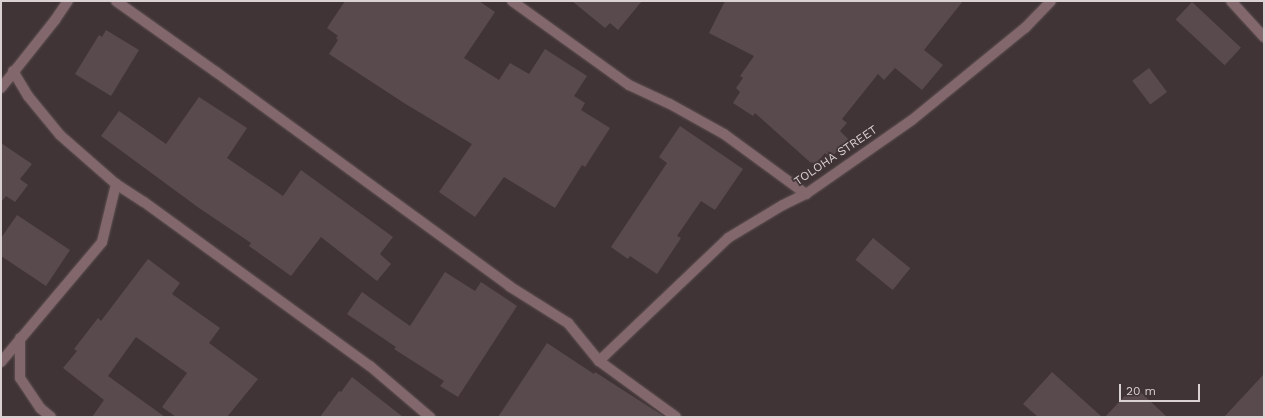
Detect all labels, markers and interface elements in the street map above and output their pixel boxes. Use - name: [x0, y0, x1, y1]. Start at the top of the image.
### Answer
- street label: TOLOHA STREET: [791, 123, 881, 189]
- scale bar: [1121, 376, 1202, 402]
- text: 20 m: [1126, 384, 1156, 398]

